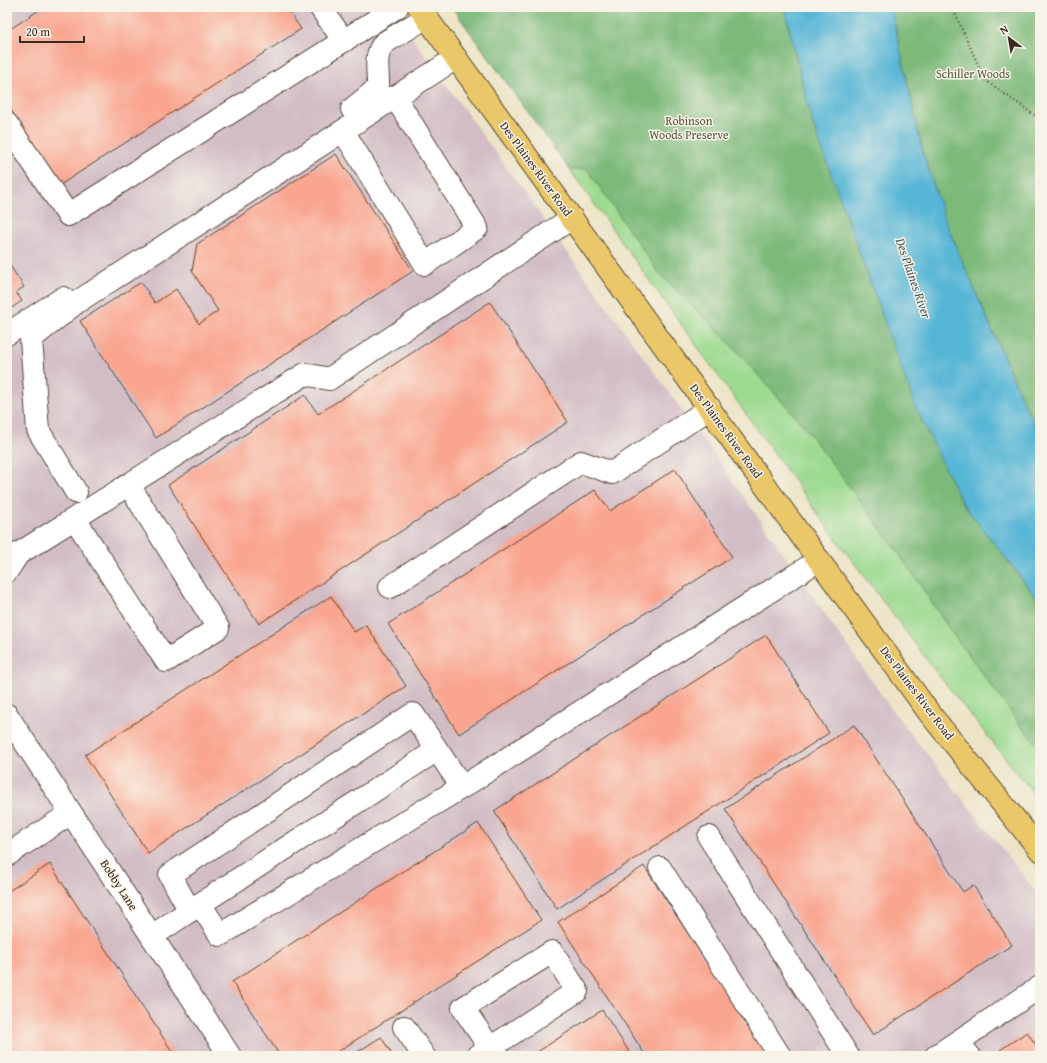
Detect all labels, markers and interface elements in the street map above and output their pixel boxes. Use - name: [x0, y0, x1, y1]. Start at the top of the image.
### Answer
- scale bar: [20, 18, 84, 44]
- north arrow: [989, 18, 1029, 58]
- text: N: [997, 20, 1012, 38]
- text: 20 m: [26, 23, 50, 40]
- park label: Schiller Woods: [936, 65, 1010, 82]
- park label: Robinson Woods Preserve: [649, 112, 729, 143]
- street label: Des Plaines River Road: [496, 118, 577, 220]
- water label: Des Plaines River: [891, 234, 937, 322]
- street label: Des Plaines River Road: [686, 380, 767, 482]
- street label: Des Plaines River Road: [877, 642, 959, 744]
- street label: Bobby Lane: [97, 856, 143, 914]

